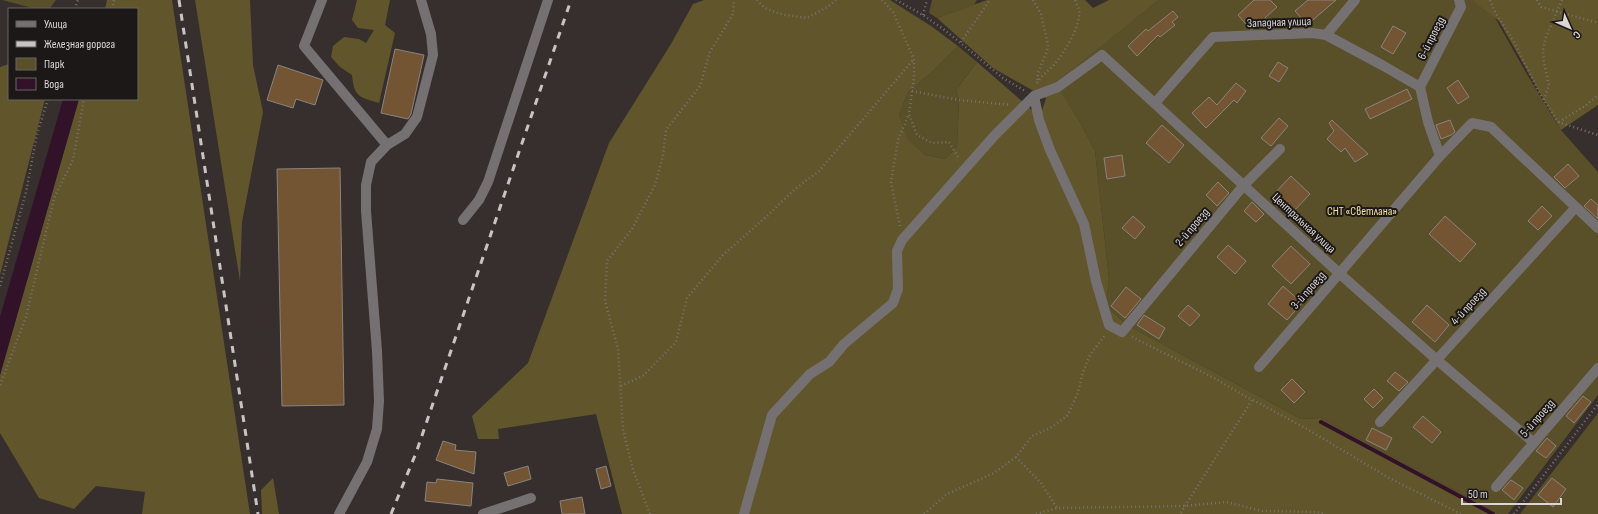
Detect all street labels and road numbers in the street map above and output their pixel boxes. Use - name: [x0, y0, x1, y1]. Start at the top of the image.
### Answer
- street label: Западная улица: [1247, 14, 1312, 31]
- street label: 6-й проезд: [1414, 14, 1449, 62]
- street label: Центральная улица: [1269, 190, 1339, 257]
- street label: 2-й проезд: [1172, 205, 1213, 250]
- street label: 3-й проезд: [1288, 268, 1329, 312]
- street label: 4-й проезд: [1448, 284, 1489, 328]
- street label: 5-й проезд: [1517, 396, 1558, 440]

